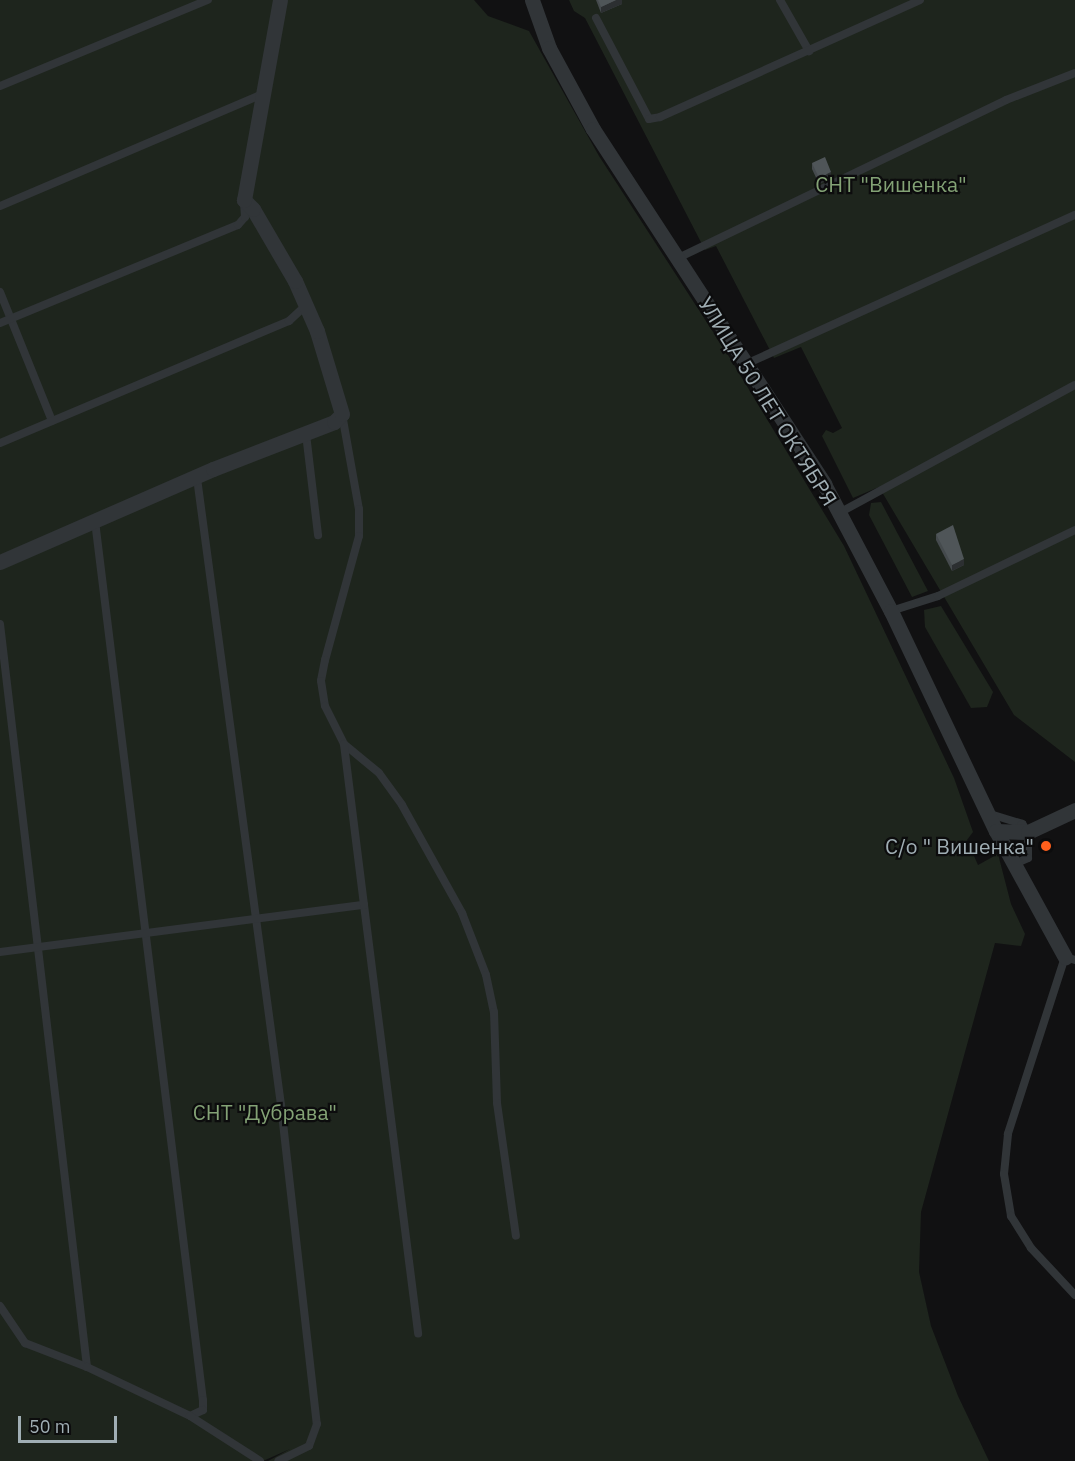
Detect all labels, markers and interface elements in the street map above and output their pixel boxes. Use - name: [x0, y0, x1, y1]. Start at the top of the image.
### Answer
- park label: СНТ "Вишенка": [815, 171, 967, 197]
- street label: УЛИЦА 50 ЛЕТ ОКТЯБРЯ: [693, 292, 843, 510]
- place label: С/о " Вишенка": [885, 833, 1034, 859]
- marker: С/о " Вишенка": [1039, 839, 1053, 853]
- park label: СНТ "Дубрава": [193, 1099, 337, 1125]
- scale bar: [21, 1404, 120, 1442]
- text: 50 m: [29, 1415, 71, 1438]

